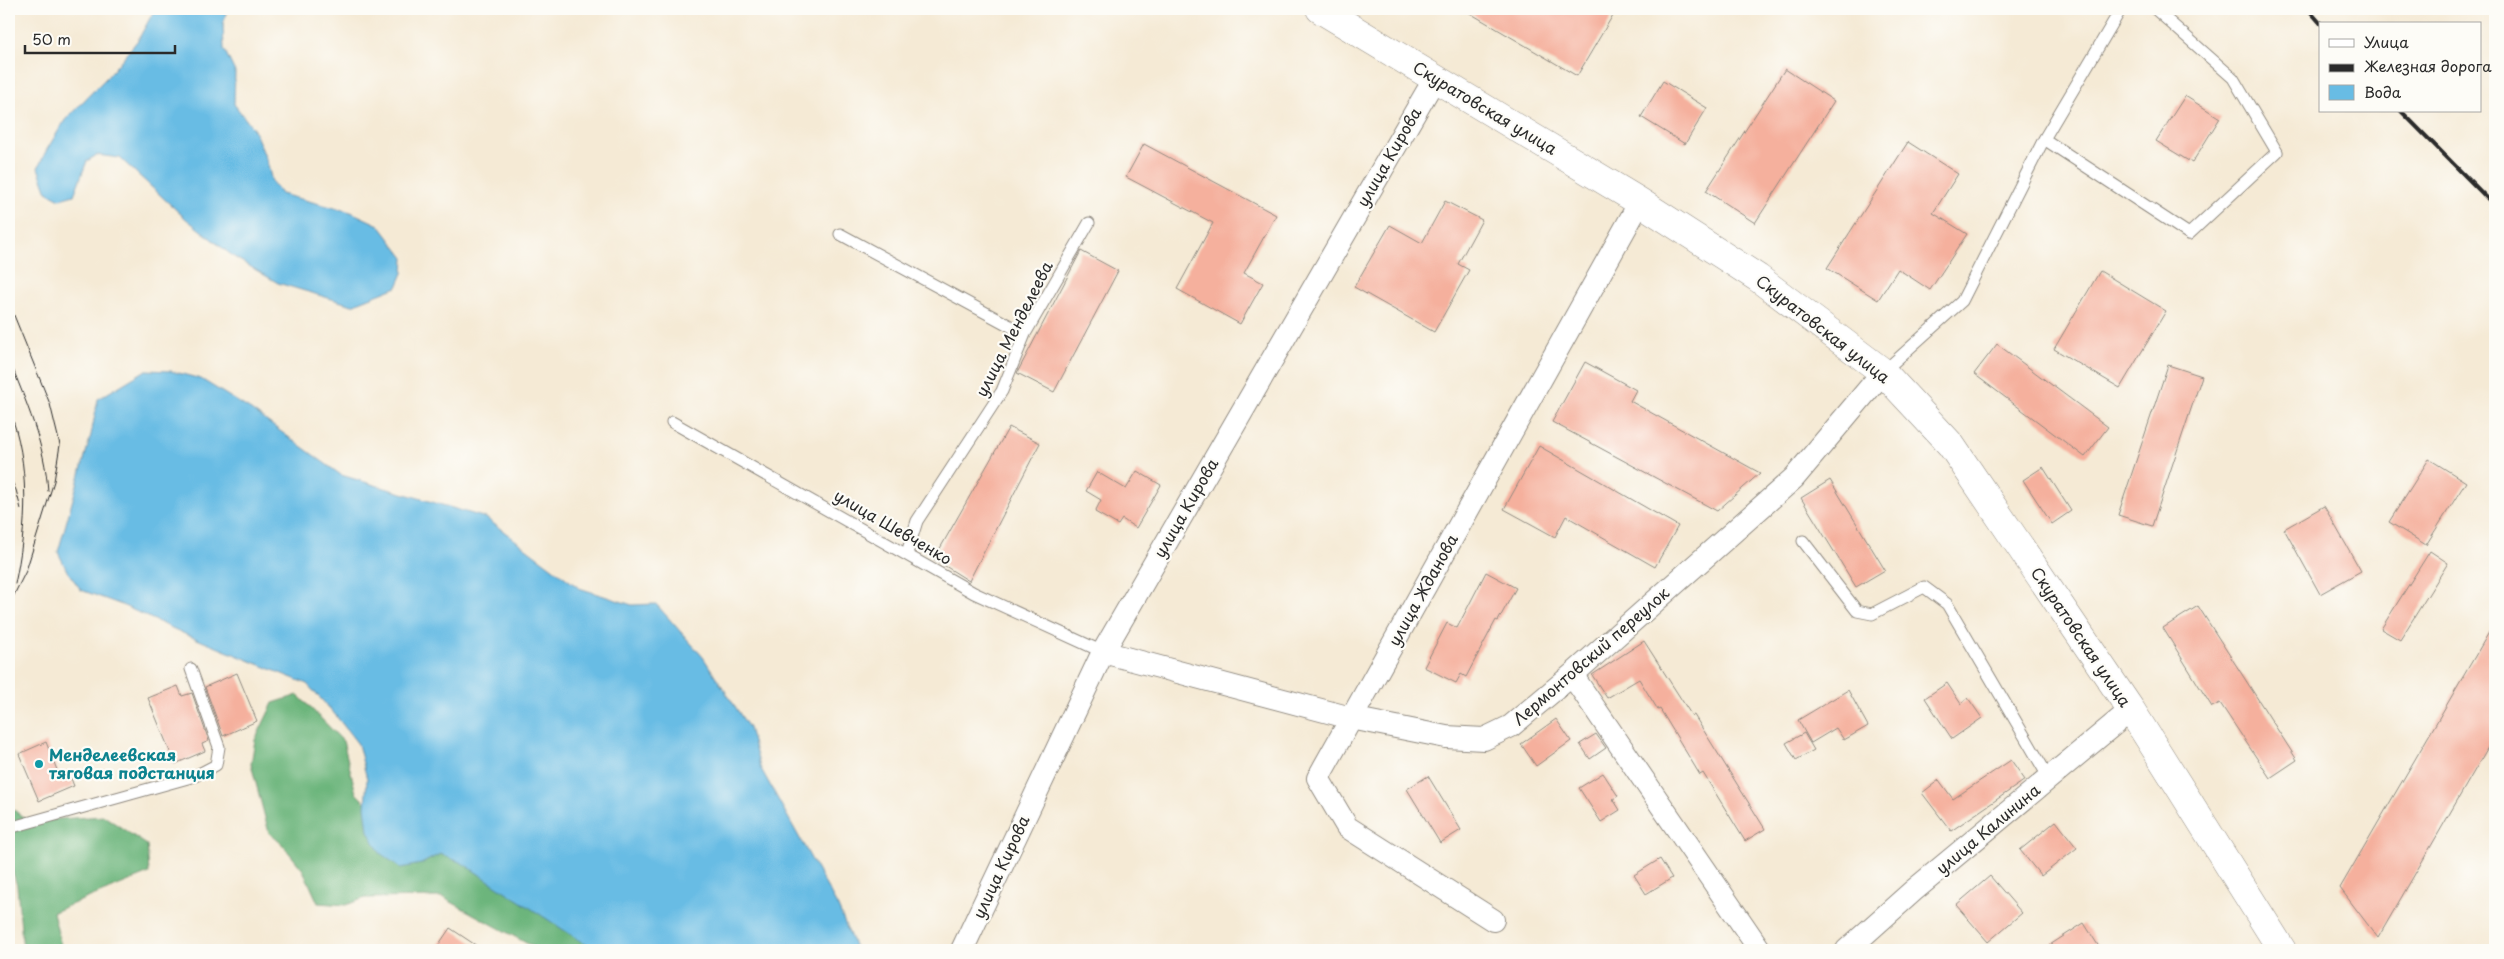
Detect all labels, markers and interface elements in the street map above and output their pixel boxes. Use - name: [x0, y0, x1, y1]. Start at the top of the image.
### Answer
- scale bar: [25, 22, 175, 54]
- legend: [2319, 22, 2482, 112]
- text: 50 m: [32, 27, 71, 50]
- text: Улица: [2364, 30, 2409, 53]
- text: Железная дорога: [2364, 54, 2492, 77]
- street label: Скуратовская улица: [1409, 55, 1562, 160]
- text: Вода: [2364, 80, 2402, 103]
- street label: улица Кирова: [1350, 102, 1426, 211]
- street label: улица Менделеева: [969, 257, 1058, 401]
- street label: Скуратовская улица: [1751, 268, 1896, 388]
- street label: улица Кирова: [1147, 453, 1223, 562]
- street label: улица Шевченко: [830, 483, 957, 570]
- street label: улица Жданова: [1381, 529, 1463, 650]
- street label: Скуратовская улица: [2026, 562, 2138, 711]
- street label: Лермонтовский переулок: [1507, 580, 1674, 730]
- place label: Менделеевская тяговая подстанция: [48, 742, 215, 784]
- marker: Менделеевская тяговая подстанция: [33, 758, 45, 770]
- street label: улица Калинина: [1930, 777, 2045, 879]
- street label: улица Кирова: [966, 811, 1035, 922]

